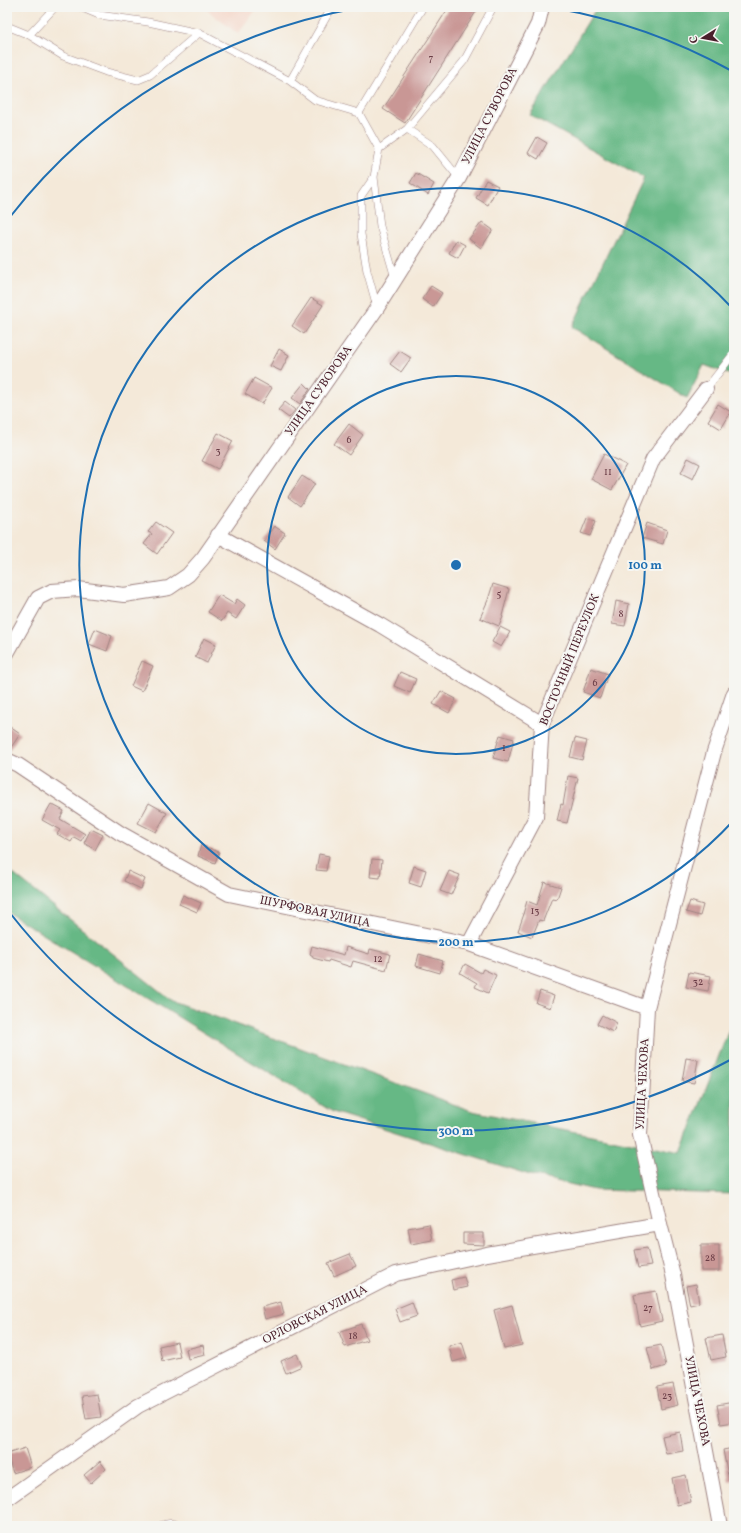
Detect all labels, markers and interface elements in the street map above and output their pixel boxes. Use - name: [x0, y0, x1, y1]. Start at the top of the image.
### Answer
- north arrow: [683, 18, 723, 58]
- text: С: [687, 35, 703, 45]
- house number: 7: [429, 51, 434, 65]
- street label: УЛИЦА СУВОРОВА: [459, 64, 522, 167]
- street label: УЛИЦА СУВОРОВА: [282, 342, 357, 439]
- house number: 6: [346, 433, 352, 447]
- house number: 3: [215, 444, 221, 458]
- house number: 11: [604, 465, 612, 479]
- centre of rings: [449, 558, 463, 572]
- text: 100 m: [628, 558, 662, 574]
- house number: 5: [497, 587, 502, 601]
- street label: ВОСТОЧНЫЙ ПЕРЕУЛОК: [535, 592, 604, 728]
- house number: 8: [618, 607, 624, 621]
- house number: 6: [592, 676, 598, 690]
- house number: 1: [502, 741, 506, 755]
- street label: ШУРФОВАЯ УЛИЦА: [258, 892, 372, 932]
- house number: 13: [530, 904, 540, 918]
- text: 200 m: [438, 935, 474, 951]
- house number: 12: [373, 952, 383, 966]
- house number: 32: [693, 975, 703, 989]
- street label: УЛИЦА ЧЕХОВА: [633, 1037, 653, 1130]
- text: 300 m: [439, 1124, 474, 1140]
- house number: 28: [705, 1251, 715, 1265]
- street label: ОРЛОВСКАЯ УЛИЦА: [260, 1281, 371, 1348]
- house number: 27: [643, 1301, 653, 1315]
- house number: 18: [349, 1329, 357, 1343]
- street label: УЛИЦА ЧЕХОВА: [680, 1354, 714, 1448]
- house number: 23: [662, 1389, 672, 1403]

